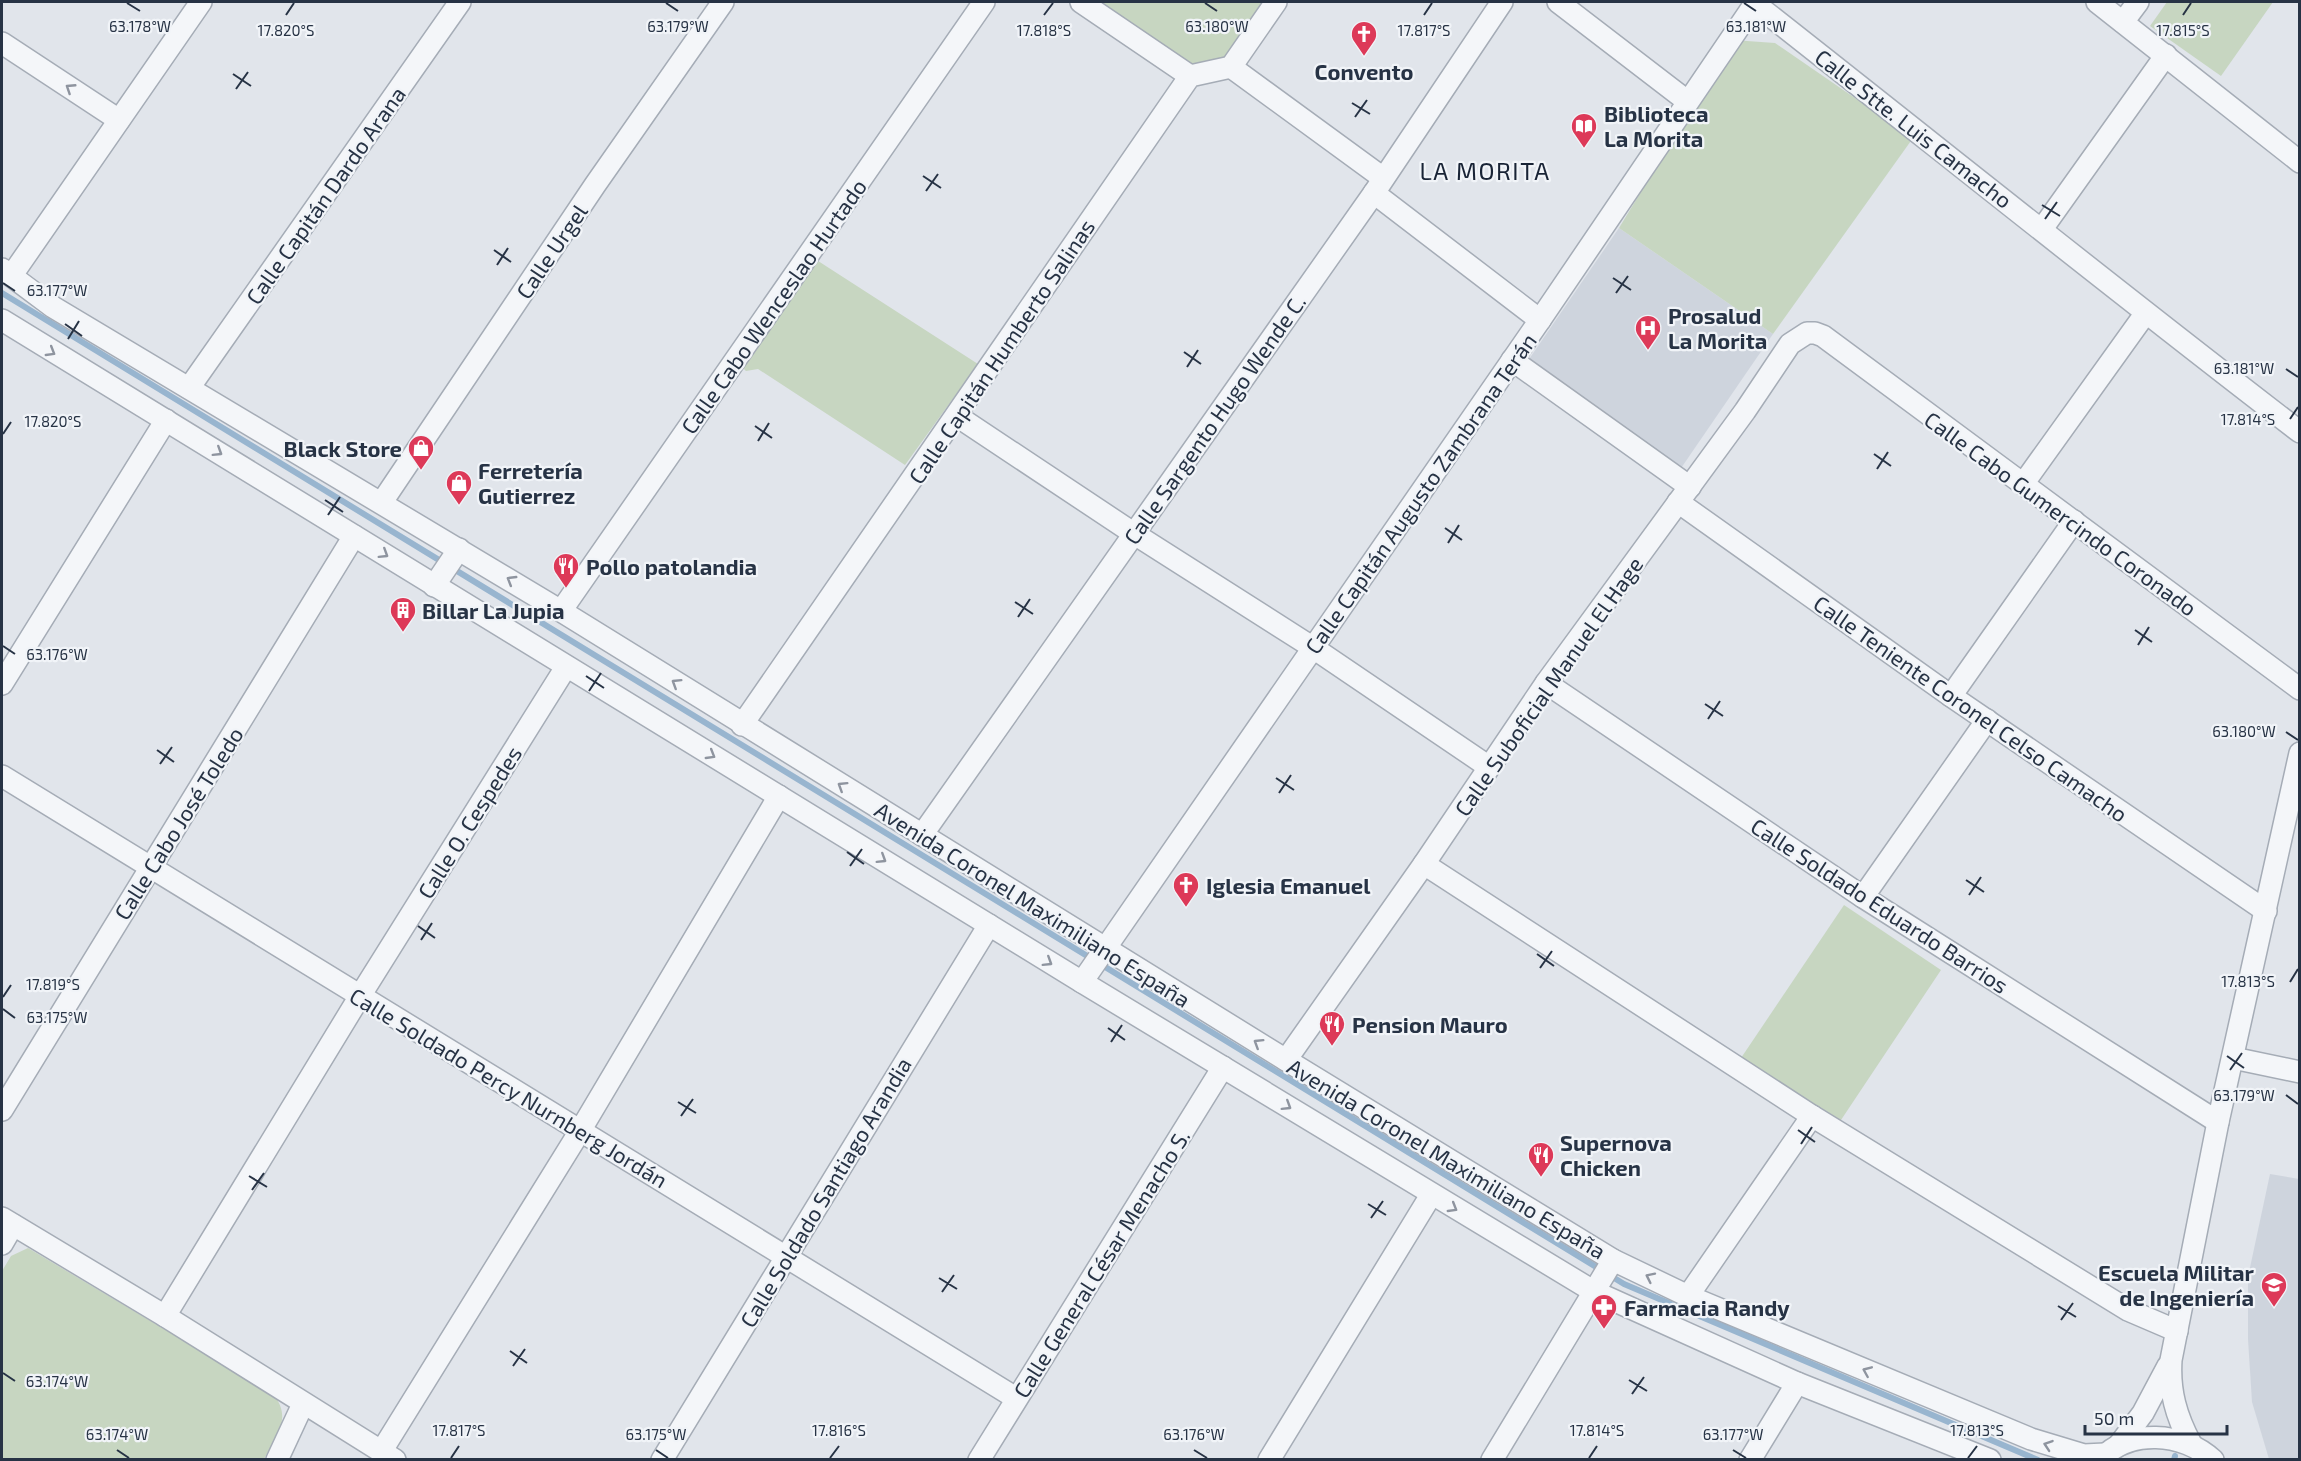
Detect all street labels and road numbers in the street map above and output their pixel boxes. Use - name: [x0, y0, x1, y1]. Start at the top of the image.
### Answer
- street label: Calle Stte. Luis Camacho: [1810, 43, 2018, 213]
- street label: Calle Capitán Dardo Arana: [240, 81, 410, 309]
- street label: Calle Cabo Wenceslao Hurtado: [675, 174, 871, 438]
- street label: Calle Urgel: [510, 198, 592, 303]
- street label: Calle Capitán Humberto Salinas: [903, 214, 1099, 488]
- street label: Calle Sargento Hugo Wende C.: [1118, 289, 1310, 549]
- street label: Calle Capitán Augusto Zambrana Terán: [1299, 328, 1541, 658]
- street label: Calle Cabo Gumercindo Coronado: [1920, 406, 2202, 620]
- street label: Calle Suboficial Manuel El Hage: [1448, 551, 1648, 821]
- street label: Calle Teniente Coronel Celso Camacho: [1809, 589, 2133, 827]
- street label: Calle Cabo José Toledo: [108, 722, 248, 924]
- street label: Calle O. Cespedes: [412, 741, 526, 903]
- street label: Avenida Coronel Maximiliano España: [871, 796, 1195, 1012]
- street label: Calle Soldado Eduardo Barrios: [1747, 812, 2013, 998]
- street label: Calle Soldado Percy Nurnberg Jordán: [345, 982, 673, 1192]
- street label: Calle Soldado Santiago Arandia: [734, 1052, 916, 1332]
- street label: Avenida Coronel Maximiliano España: [1283, 1052, 1611, 1264]
- street label: Calle General César Menacho S.: [1007, 1124, 1195, 1402]

